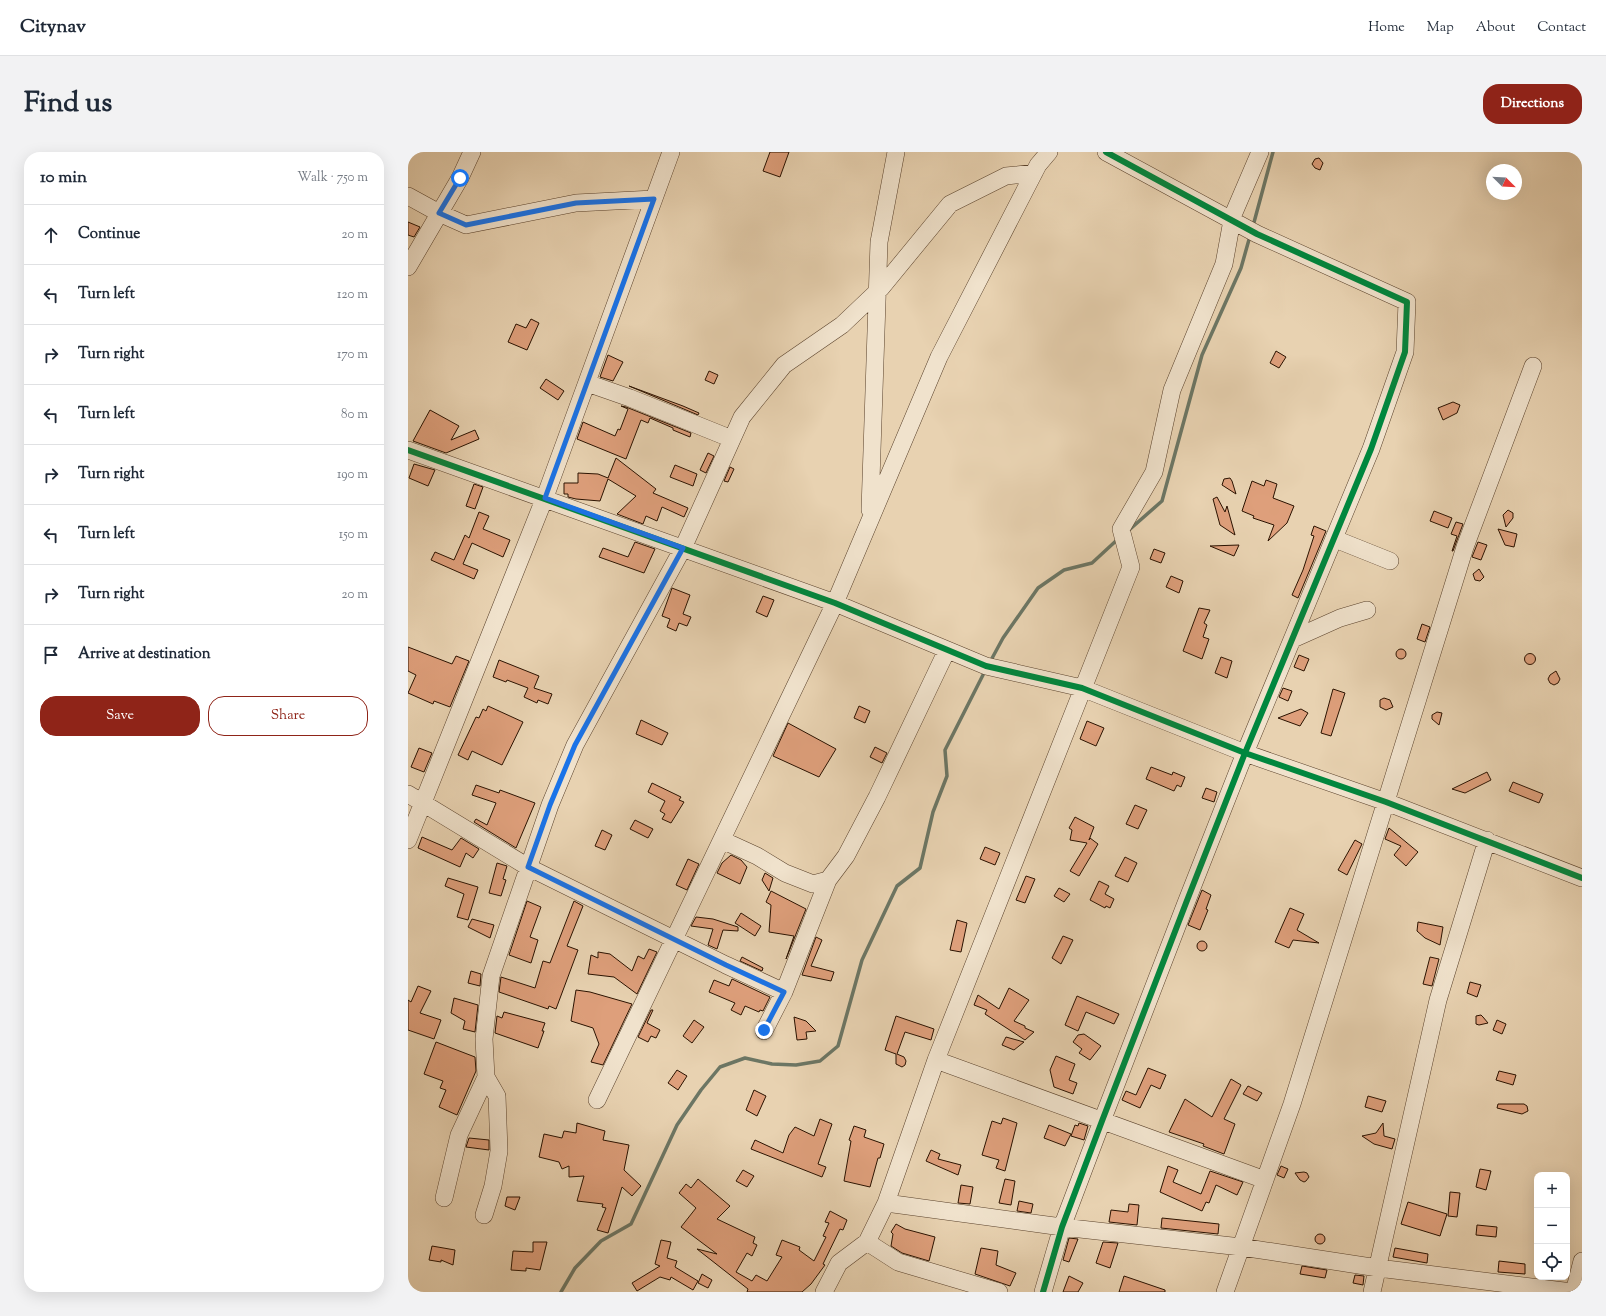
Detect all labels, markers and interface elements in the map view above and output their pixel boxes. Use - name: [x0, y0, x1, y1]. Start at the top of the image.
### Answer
- text: Citynav: [20, 14, 86, 41]
- text: Home: [1368, 18, 1405, 38]
- text: Map: [1427, 18, 1454, 38]
- text: About: [1476, 18, 1515, 38]
- text: Contact: [1537, 18, 1586, 38]
- text: Find us: [24, 84, 112, 124]
- button: Directions: [1483, 84, 1582, 124]
- north arrow: [1486, 164, 1522, 200]
- text: 10 min: [40, 166, 87, 190]
- text: Walk · 750 m: [297, 169, 368, 187]
- route start: [451, 169, 469, 187]
- icon: ahead: [40, 224, 62, 246]
- text: Continue: [78, 224, 140, 245]
- text: 20 m: [342, 226, 368, 244]
- icon: left: [40, 284, 62, 306]
- text: Turn left: [78, 284, 135, 305]
- text: 120 m: [337, 286, 368, 304]
- icon: right: [40, 344, 62, 366]
- text: Turn right: [78, 344, 144, 365]
- text: 170 m: [337, 346, 368, 364]
- icon: left: [40, 404, 62, 426]
- text: Turn left: [78, 404, 135, 425]
- text: 80 m: [341, 406, 368, 424]
- icon: right: [40, 464, 62, 486]
- text: Turn right: [78, 464, 144, 485]
- text: 190 m: [337, 466, 368, 484]
- icon: left: [40, 524, 62, 546]
- text: Turn left: [78, 524, 135, 545]
- text: 150 m: [339, 526, 368, 544]
- icon: right: [40, 584, 62, 606]
- text: Turn right: [78, 584, 144, 605]
- text: 20 m: [342, 586, 368, 604]
- icon: arrive: [40, 644, 62, 666]
- text: Arrive at destination: [78, 644, 211, 665]
- button: Save: [40, 696, 200, 736]
- button: Share: [208, 696, 368, 736]
- route end: [755, 1021, 773, 1039]
- map controls: [1534, 1172, 1570, 1280]
- button: +: [1534, 1172, 1570, 1208]
- button: −: [1534, 1208, 1570, 1244]
- button: locate: [1534, 1244, 1570, 1280]

